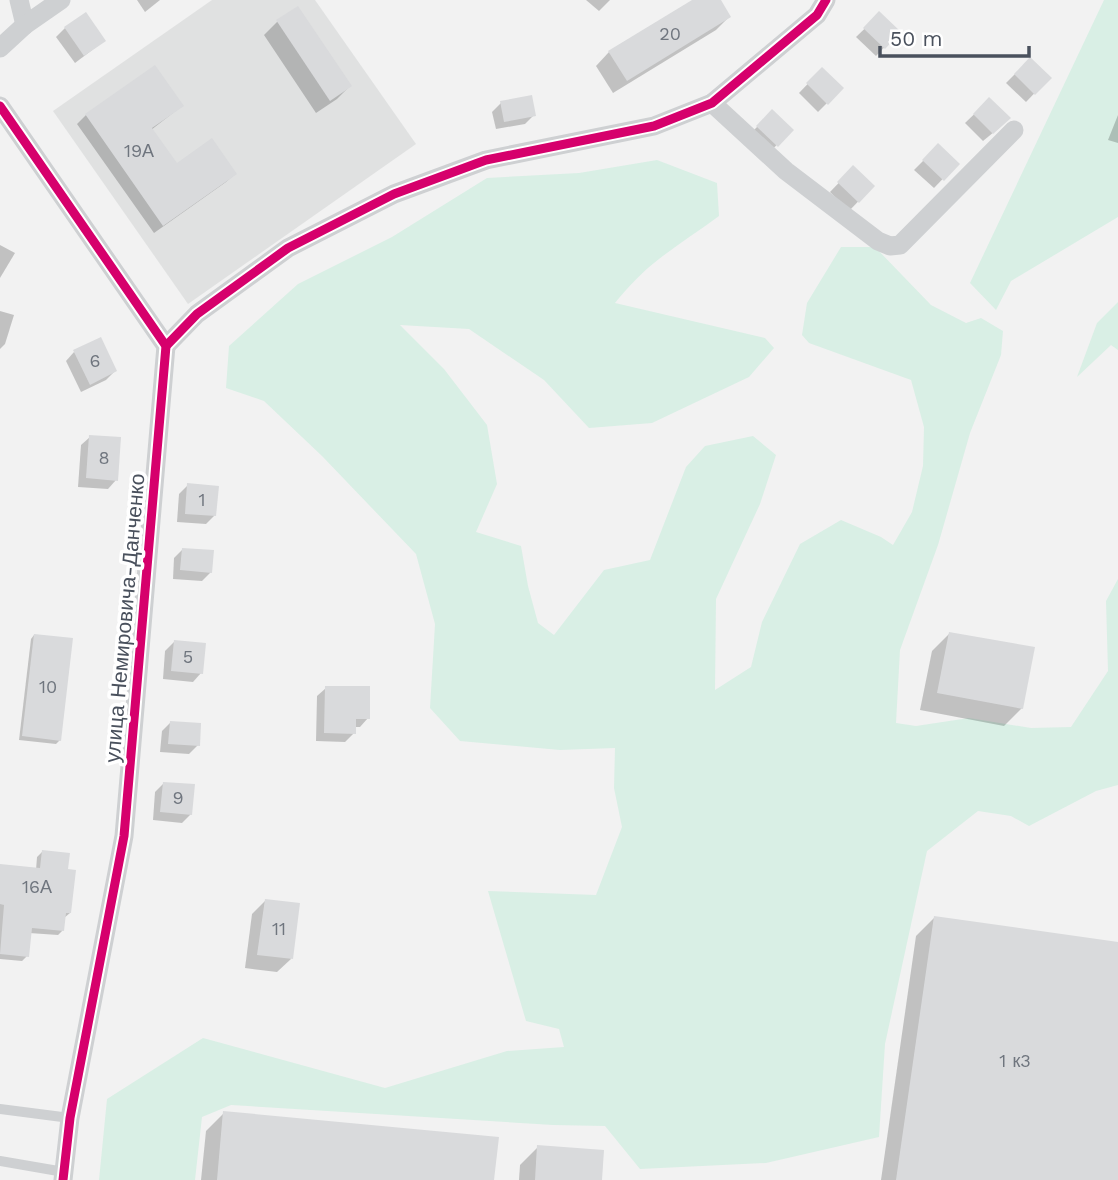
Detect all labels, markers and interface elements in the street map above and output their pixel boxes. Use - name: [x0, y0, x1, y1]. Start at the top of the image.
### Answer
- scale bar: [880, 14, 1029, 58]
- house number: 20: [659, 23, 681, 44]
- text: 50 m: [890, 26, 942, 51]
- house number: 19А: [124, 140, 154, 161]
- house number: 6: [90, 350, 100, 371]
- house number: 8: [98, 447, 110, 468]
- street label: улица Немировича-Данченко: [99, 472, 150, 764]
- house number: 1: [198, 489, 206, 510]
- house number: 5: [183, 646, 193, 667]
- house number: 10: [39, 676, 57, 697]
- house number: 9: [172, 787, 184, 808]
- house number: 16А: [22, 876, 52, 897]
- house number: 11: [272, 918, 286, 939]
- house number: 1 к3: [999, 1050, 1031, 1071]

